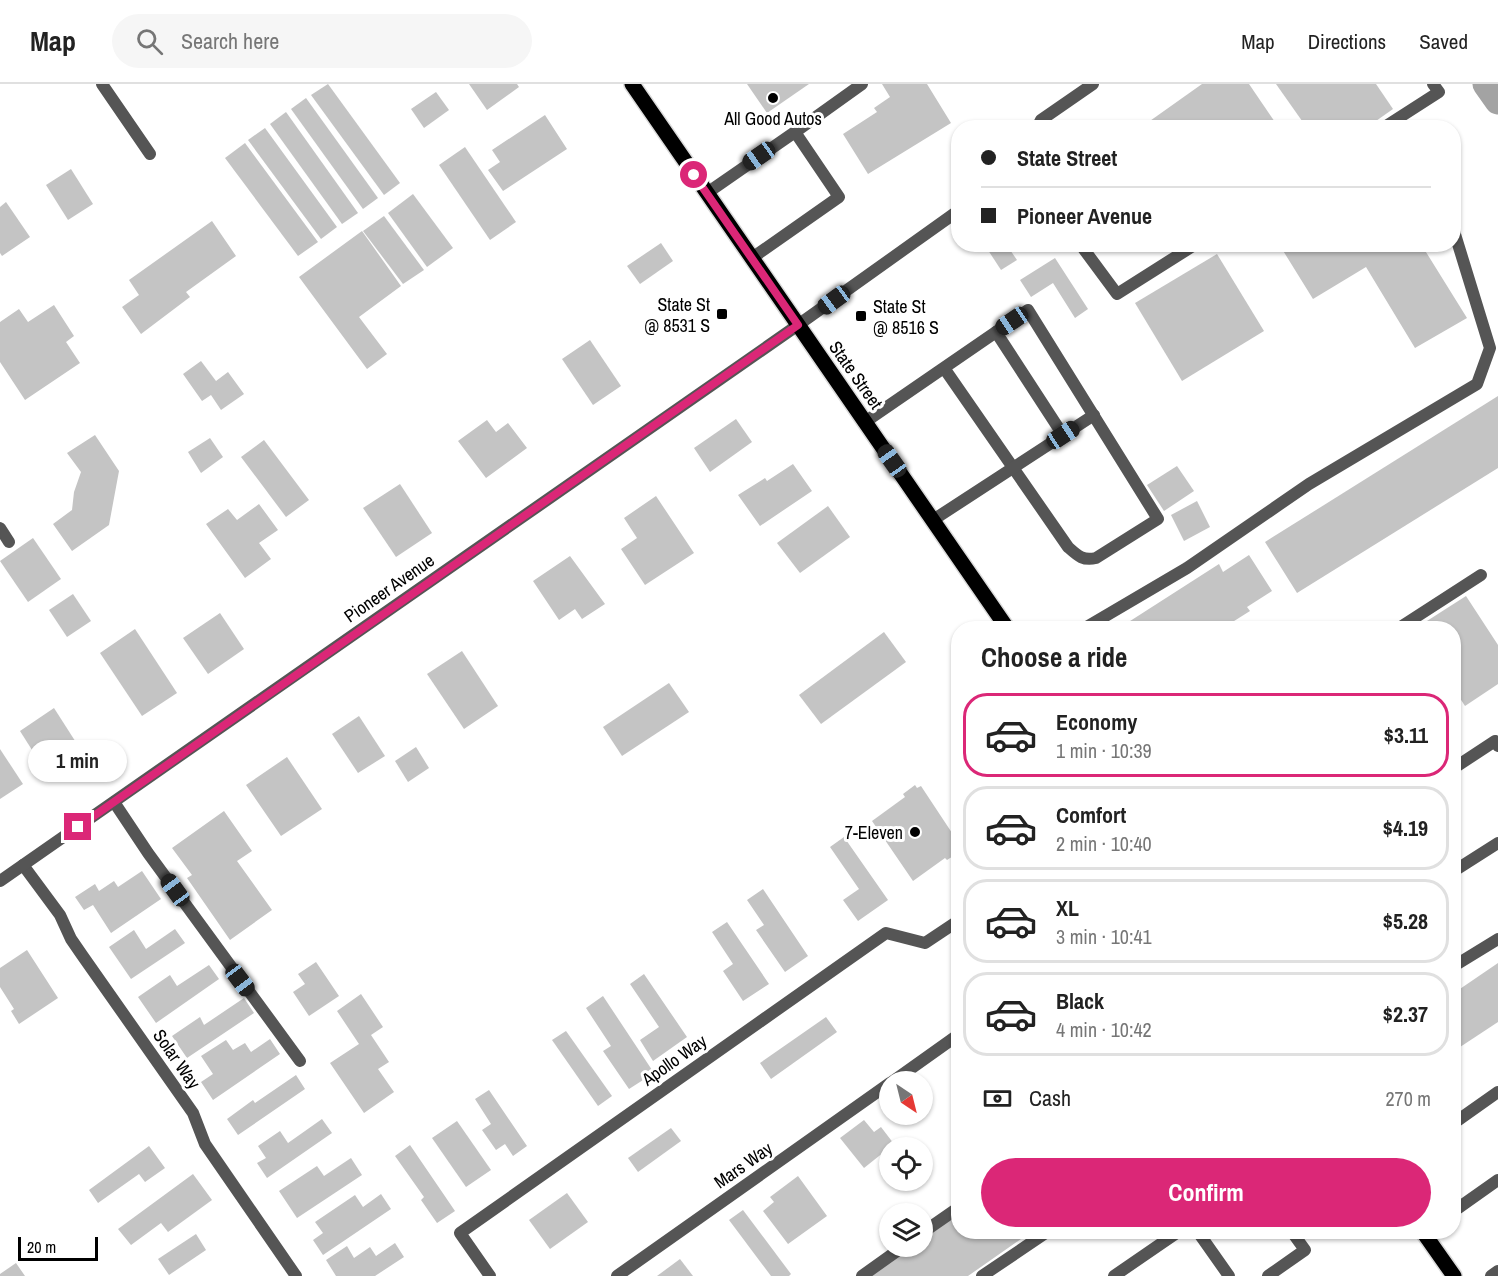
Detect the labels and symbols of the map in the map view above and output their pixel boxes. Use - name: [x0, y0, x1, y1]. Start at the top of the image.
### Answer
- marker: All Good Autos: [766, 91, 780, 105]
- place label: All Good Autos: [723, 106, 822, 131]
- car: [739, 138, 779, 174]
- route start: [680, 161, 707, 188]
- car: [814, 282, 854, 318]
- place label: State St @ 8531 S: [644, 292, 710, 338]
- place label: State St @ 8516 S: [873, 294, 939, 340]
- car: [992, 303, 1032, 339]
- marker: State St @ 8531 S: [715, 307, 729, 321]
- marker: State St @ 8516 S: [854, 309, 868, 323]
- street label: State Street: [823, 336, 889, 414]
- car: [1043, 418, 1083, 452]
- car: [874, 441, 910, 481]
- street label: Pioneer Avenue: [339, 548, 439, 628]
- callout: 1 min: [28, 740, 128, 782]
- route end: [64, 813, 91, 840]
- place label: 7-Eleven: [845, 820, 903, 845]
- marker: 7-Eleven: [908, 825, 922, 839]
- car: [157, 870, 193, 910]
- car: [222, 960, 258, 1000]
- street label: Solar Way: [147, 1024, 207, 1094]
- street label: Apollo Way: [636, 1028, 712, 1092]
- north arrow: [879, 1071, 933, 1125]
- street label: Mars Way: [709, 1136, 778, 1194]
- scale bar: [18, 1234, 98, 1262]

